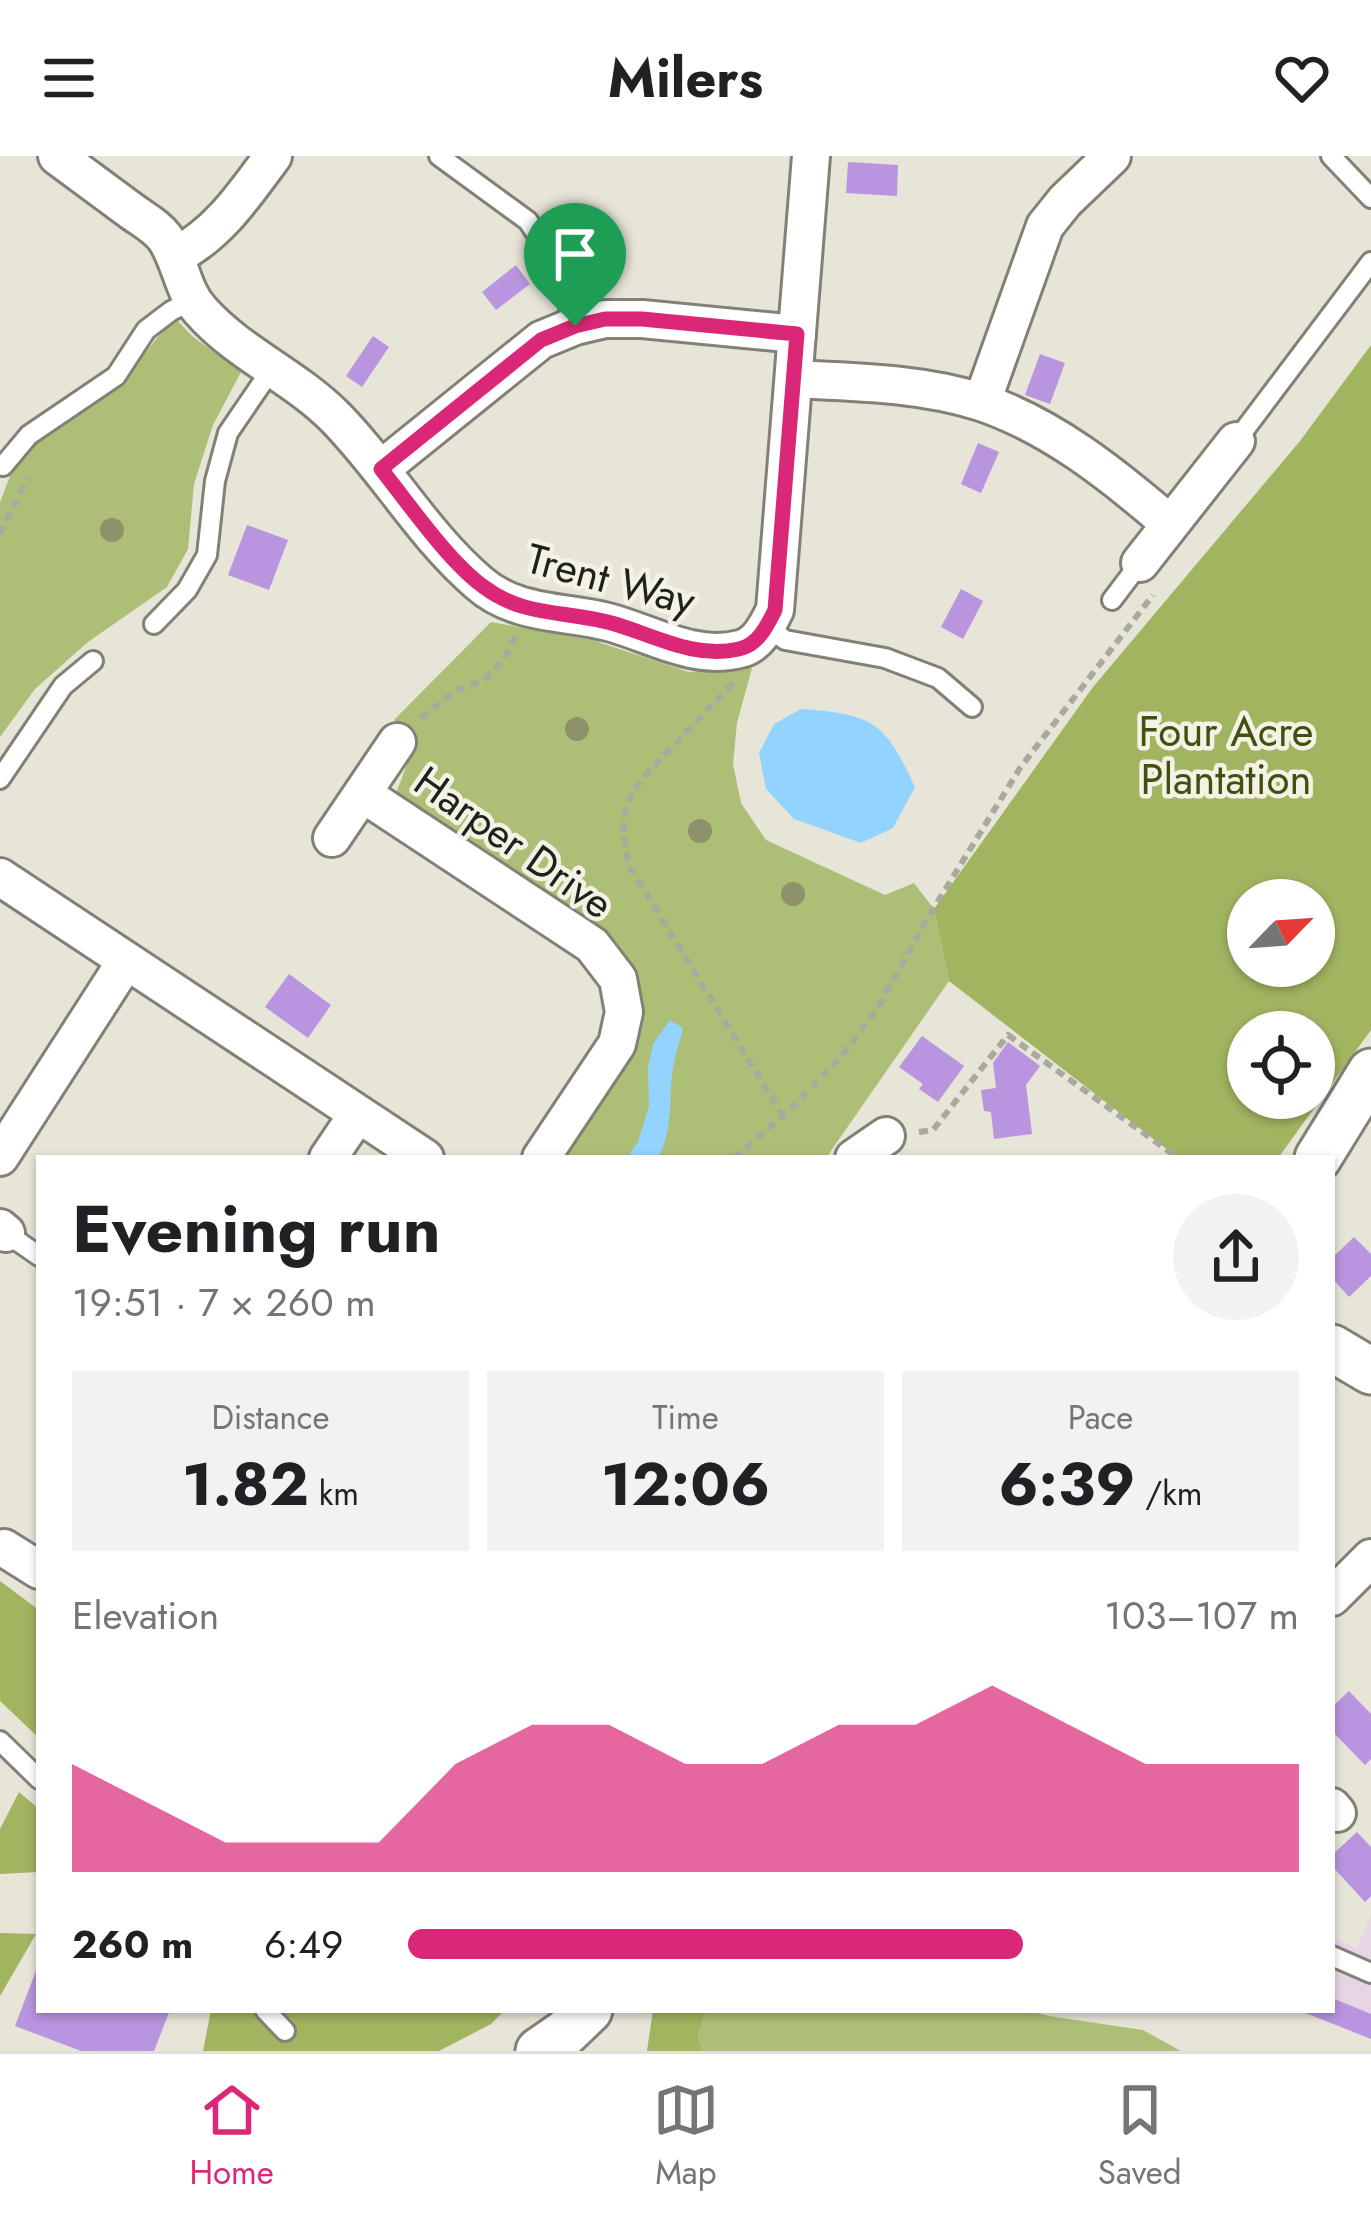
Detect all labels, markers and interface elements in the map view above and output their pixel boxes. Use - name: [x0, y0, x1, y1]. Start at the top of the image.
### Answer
- text: Milers: [608, 39, 763, 117]
- icon: menu: [36, 45, 102, 111]
- icon: heart: [1269, 45, 1335, 111]
- pin: [524, 203, 626, 326]
- icon: arrive: [542, 221, 608, 287]
- street label: Trent Way: [520, 528, 702, 631]
- park label: Four Acre Plantation: [1139, 701, 1313, 810]
- street label: Harper Drive: [402, 751, 626, 934]
- north arrow: [1227, 879, 1335, 987]
- map controls: [1227, 879, 1335, 1119]
- button: locate: [1227, 1011, 1335, 1119]
- text: Evening run: [72, 1181, 441, 1277]
- button: share: [1173, 1194, 1299, 1320]
- text: 19:51 · 7 × 260 m: [72, 1274, 376, 1331]
- text: Distance: [211, 1394, 330, 1441]
- text: Time: [652, 1394, 719, 1441]
- text: Pace: [1068, 1394, 1133, 1441]
- text: 1.82: [182, 1441, 309, 1528]
- text: 12:06: [601, 1441, 770, 1528]
- text: 6:39: [998, 1441, 1135, 1528]
- text: km: [309, 1470, 359, 1517]
- text: /km: [1135, 1470, 1203, 1517]
- text: Elevation: [72, 1587, 219, 1644]
- text: 103–107 m: [1104, 1587, 1299, 1644]
- text: 260 m: [72, 1916, 193, 1973]
- text: 6:49: [264, 1916, 343, 1973]
- tab: Home: [190, 2077, 274, 2196]
- tab: Map: [653, 2077, 719, 2196]
- tab: Saved: [1098, 2077, 1181, 2196]

